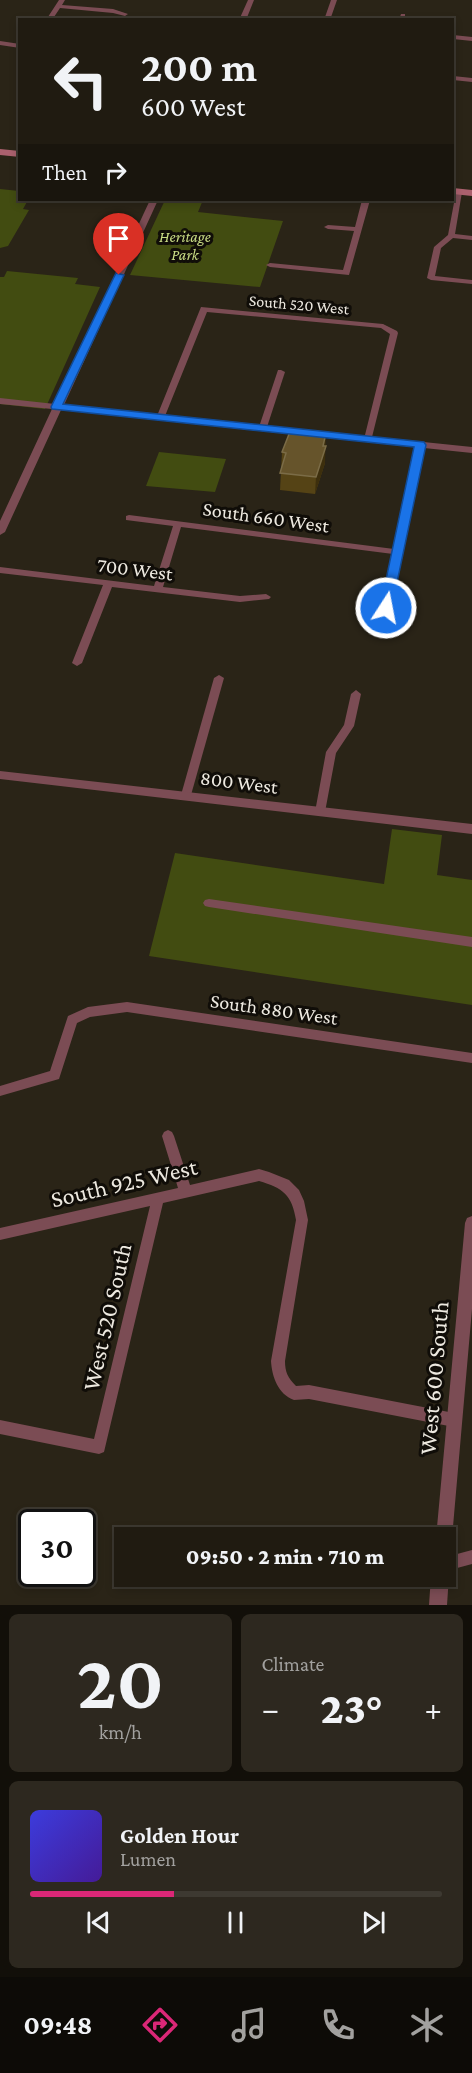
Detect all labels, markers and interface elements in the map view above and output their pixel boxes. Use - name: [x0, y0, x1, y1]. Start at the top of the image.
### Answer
- icon: left: [42, 42, 120, 120]
- text: 200 m: [141, 43, 257, 90]
- text: 600 West: [141, 92, 245, 122]
- icon: right: [99, 156, 132, 189]
- text: Then: [42, 160, 87, 185]
- pin: [93, 213, 144, 275]
- icon: arrive: [102, 222, 135, 255]
- park label: Heritage Park: [159, 228, 211, 263]
- street label: South 520 West: [248, 292, 350, 317]
- street label: South 660 West: [202, 497, 331, 537]
- street label: 700 West: [96, 553, 174, 585]
- position arrow: [354, 576, 418, 640]
- street label: 800 West: [199, 766, 279, 798]
- street label: South 880 West: [209, 989, 339, 1029]
- street label: South 925 West: [48, 1152, 201, 1212]
- street label: West 520 South: [76, 1240, 137, 1393]
- street label: West 600 South: [413, 1300, 454, 1456]
- speed limit sign: 30: [18, 1509, 96, 1587]
- text: 09:50 · 2 min · 710 m: [186, 1544, 384, 1569]
- text: 20: [77, 1638, 164, 1725]
- text: Climate: [262, 1653, 324, 1675]
- text: 23°: [320, 1683, 383, 1733]
- text: −: [262, 1690, 279, 1727]
- text: +: [425, 1690, 442, 1727]
- text: km/h: [99, 1721, 142, 1743]
- text: Golden Hour: [120, 1823, 239, 1848]
- text: Lumen: [120, 1848, 176, 1870]
- icon: previous: [82, 1906, 115, 1939]
- icon: pause: [219, 1906, 252, 1939]
- icon: next: [357, 1906, 390, 1939]
- icon: directions: [139, 2004, 181, 2046]
- icon: music: [228, 2004, 270, 2046]
- icon: phone: [317, 2004, 359, 2046]
- icon: climate: [406, 2004, 448, 2046]
- text: 09:48: [24, 2010, 92, 2040]

